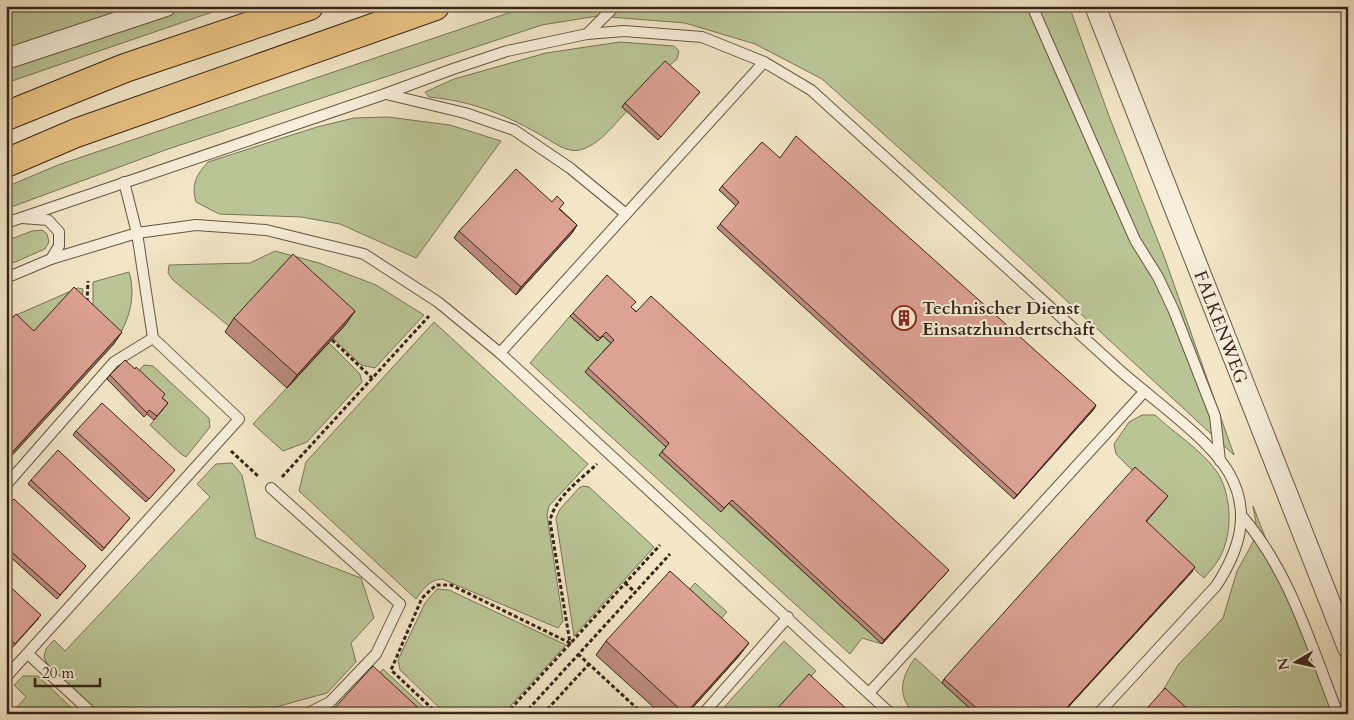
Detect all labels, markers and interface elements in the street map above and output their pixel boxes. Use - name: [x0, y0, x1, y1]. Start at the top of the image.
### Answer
- street label: FALKENWEG: [1188, 267, 1254, 387]
- place label: Technischer Dienst Einsatzhundertschaft: [922, 296, 1095, 342]
- building icon: Technischer Dienst Einsatzhundertschaft: [891, 305, 917, 331]
- north arrow: [1272, 638, 1322, 688]
- scale bar: [35, 655, 100, 687]
- text: N: [1273, 656, 1294, 671]
- text: 20 m: [42, 663, 74, 683]

